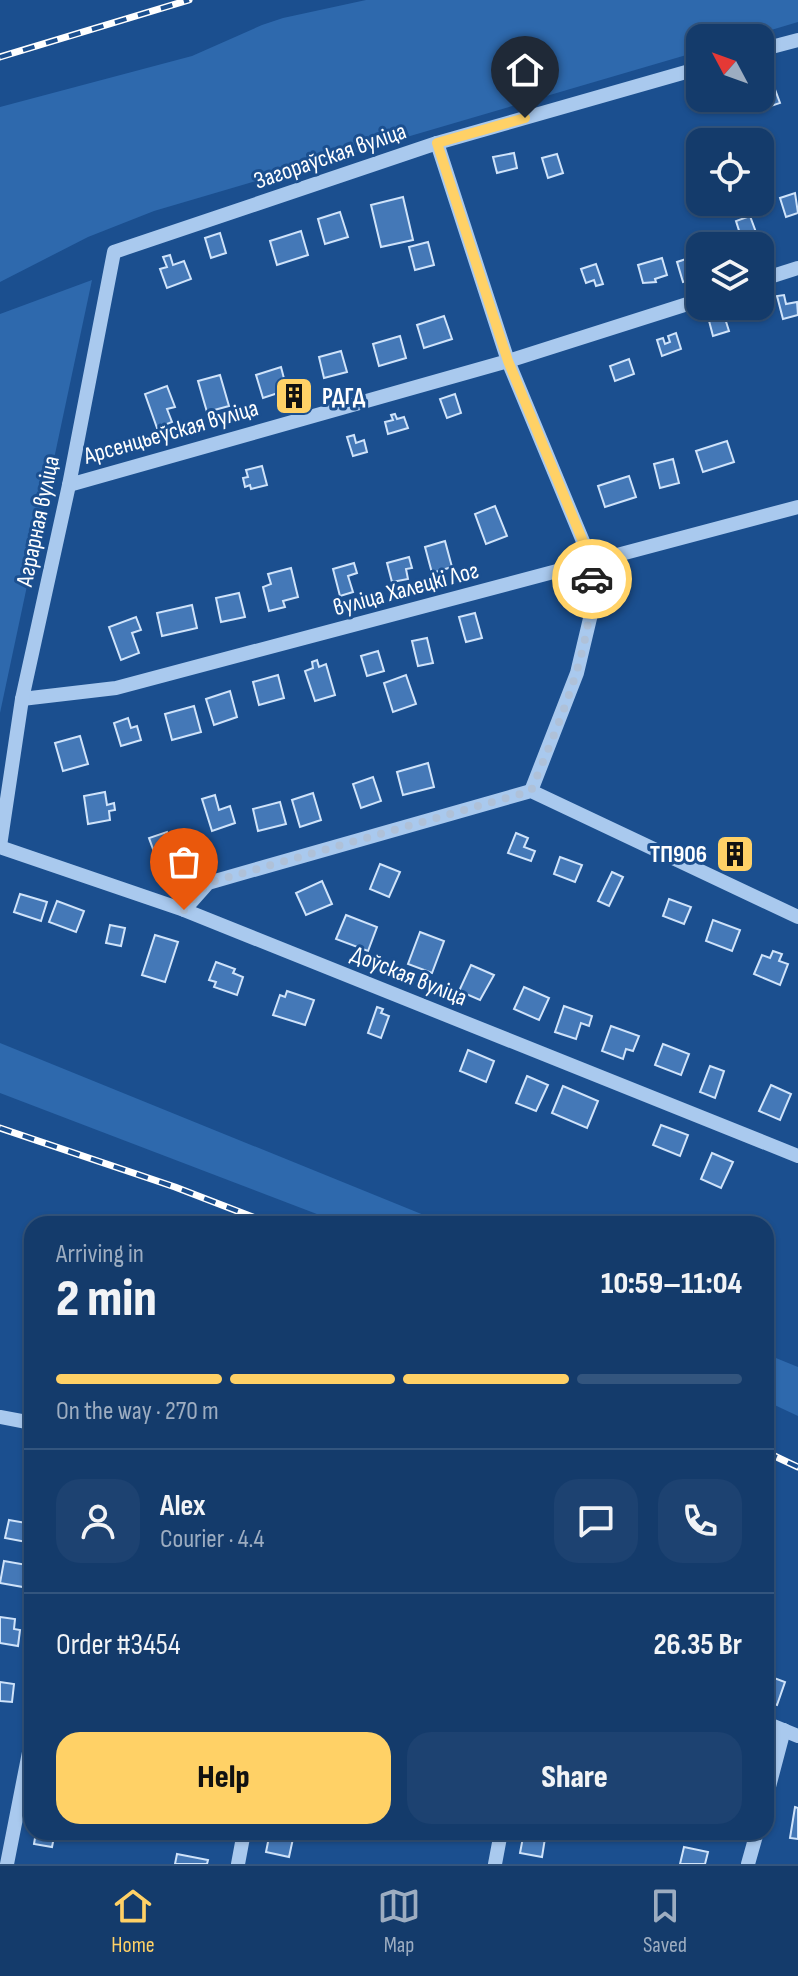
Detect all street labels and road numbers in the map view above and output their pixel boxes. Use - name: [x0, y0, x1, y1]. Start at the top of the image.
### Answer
- street label: Загораўская вуліца: [250, 116, 410, 196]
- street label: Арсенцьеўская вуліца: [79, 393, 262, 471]
- street label: Аграрная вуліца: [10, 453, 66, 590]
- street label: вуліца Халецкі Лог: [330, 556, 482, 622]
- street label: Доўская вуліца: [347, 940, 471, 1012]

